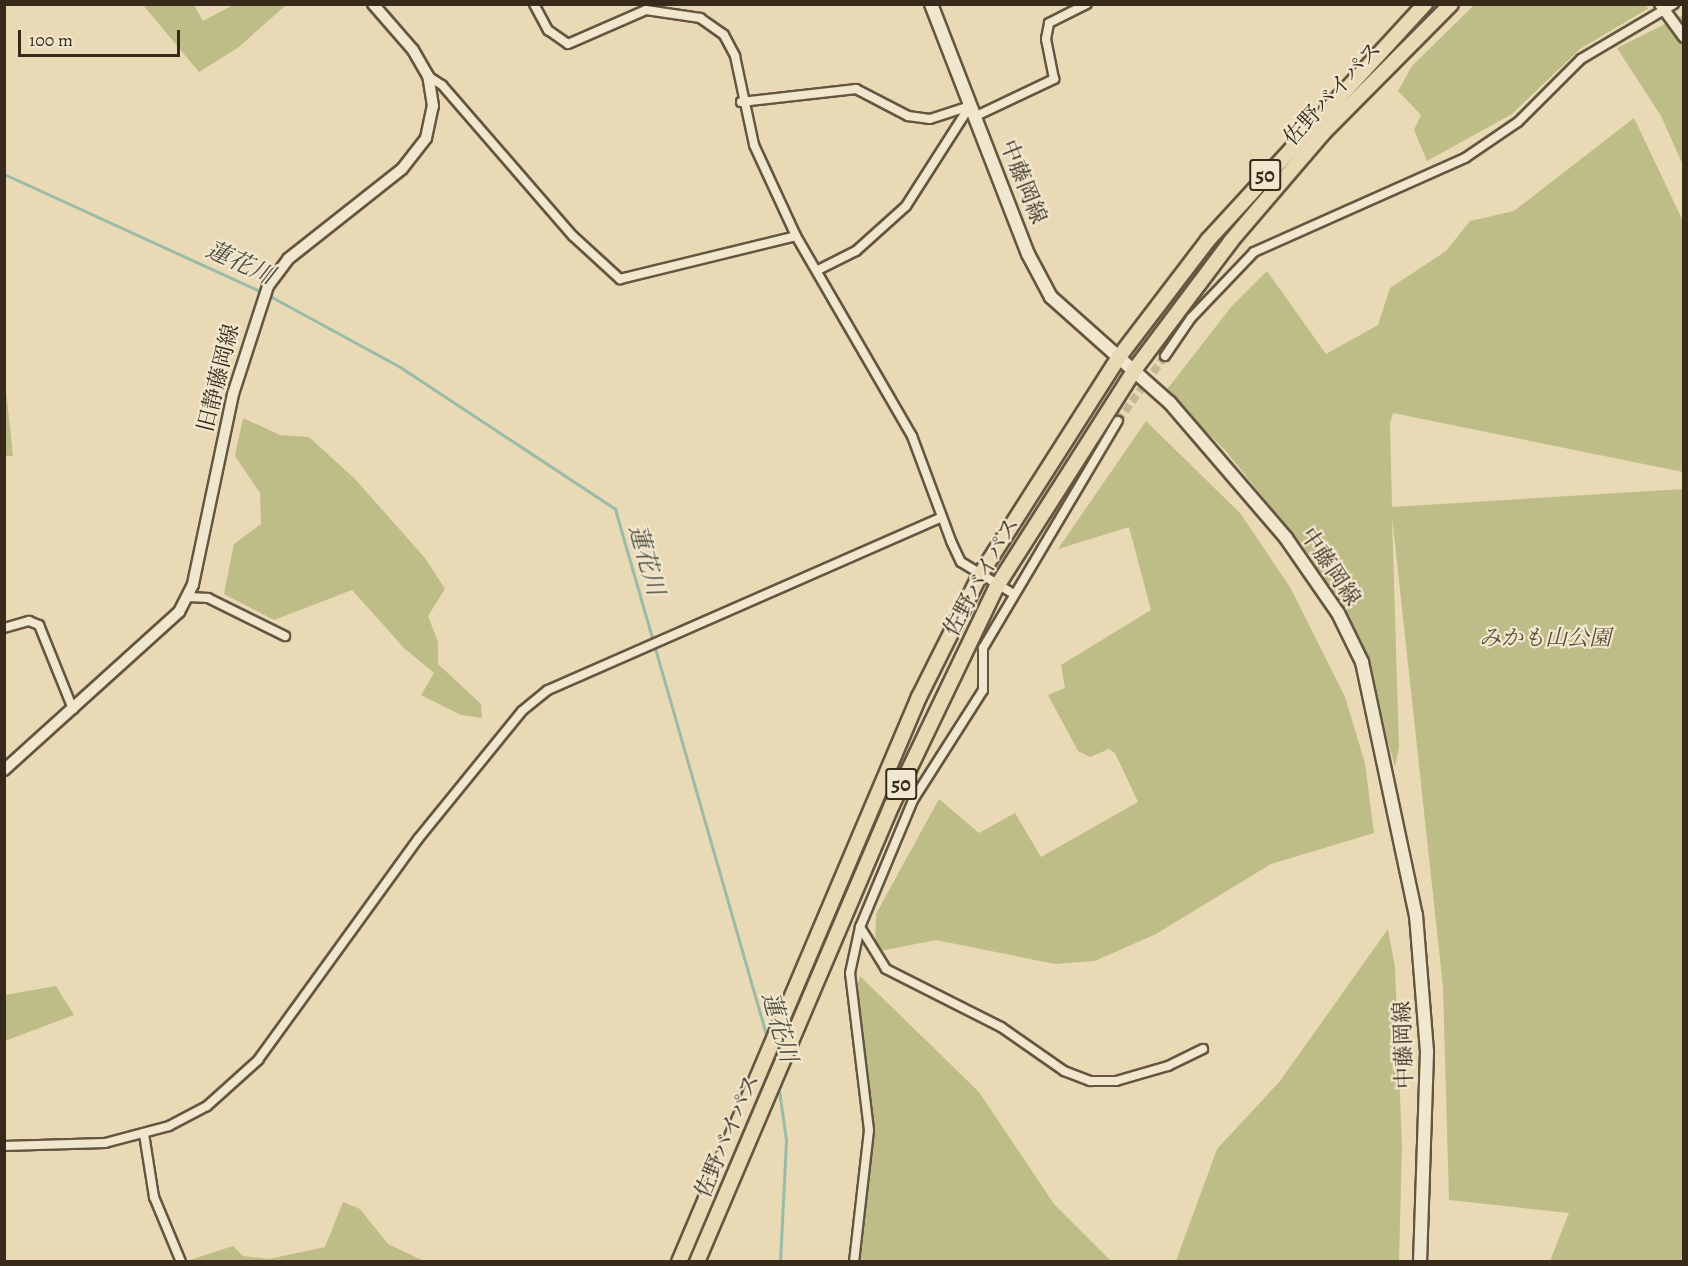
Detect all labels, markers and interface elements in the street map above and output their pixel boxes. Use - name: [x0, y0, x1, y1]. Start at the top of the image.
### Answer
- scale bar: [21, 18, 183, 56]
- text: 100 m: [29, 28, 73, 52]
- street label: 佐野バイパス: [1278, 37, 1388, 151]
- street label: 中藤岡線: [994, 136, 1052, 228]
- road number: 50: [1248, 157, 1282, 193]
- water label: 蓮花川: [201, 235, 279, 291]
- street label: 旧静藤岡線: [193, 321, 245, 435]
- street label: 佐野バイパス: [938, 513, 1026, 641]
- water label: 蓮花川: [622, 521, 670, 599]
- street label: 中藤岡線: [1294, 523, 1366, 611]
- park label: みかも山公園: [1479, 626, 1611, 652]
- road number: 50: [884, 766, 918, 802]
- water label: 蓮花川: [755, 988, 803, 1066]
- street label: 中藤岡線: [1389, 1001, 1419, 1089]
- street label: 佐野バイパス: [690, 1070, 766, 1202]

